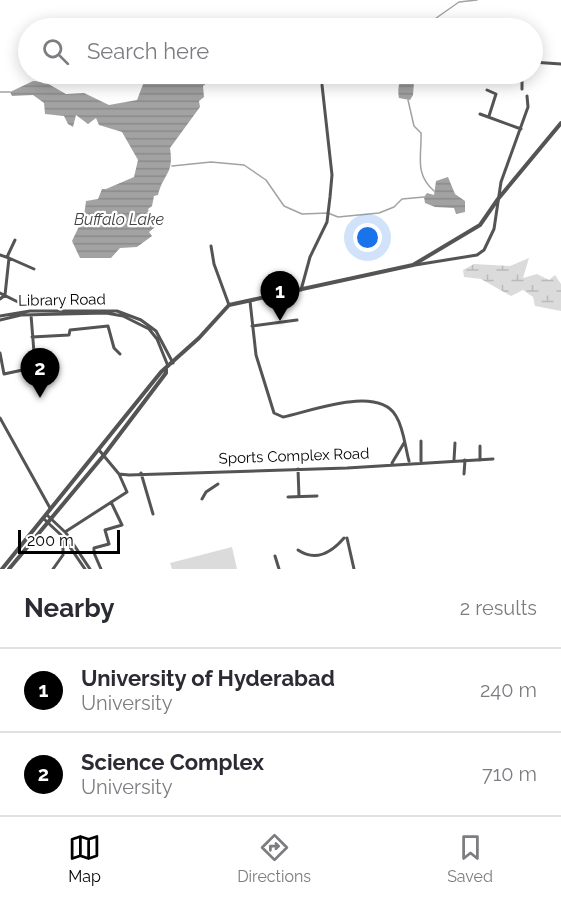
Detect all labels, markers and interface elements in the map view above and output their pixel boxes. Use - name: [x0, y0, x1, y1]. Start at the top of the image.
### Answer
- search box: [18, 18, 543, 84]
- icon: search: [39, 35, 72, 68]
- text: Search here: [87, 38, 209, 64]
- water label: Buffalo Lake: [74, 210, 165, 229]
- your location: [353, 223, 382, 252]
- pin: 1: [260, 272, 300, 321]
- street label: Library Road: [18, 290, 106, 310]
- pin: 2: [20, 348, 60, 398]
- street label: Sports Complex Road: [218, 444, 370, 468]
- scale bar: [18, 527, 120, 554]
- text: 200 m: [27, 531, 74, 550]
- text: Nearby: [24, 593, 114, 623]
- text: 2 results: [460, 596, 537, 620]
- text: University of Hyderabad: [81, 665, 335, 691]
- text: 1: [39, 678, 48, 702]
- text: 240 m: [480, 678, 537, 702]
- text: University: [81, 691, 173, 715]
- text: Science Complex: [81, 749, 264, 775]
- text: 2: [38, 762, 49, 786]
- text: 710 m: [482, 762, 537, 786]
- text: University: [81, 775, 173, 799]
- tab: Map: [68, 831, 101, 886]
- tab: Directions: [237, 831, 311, 886]
- tab: Saved: [447, 831, 493, 886]

